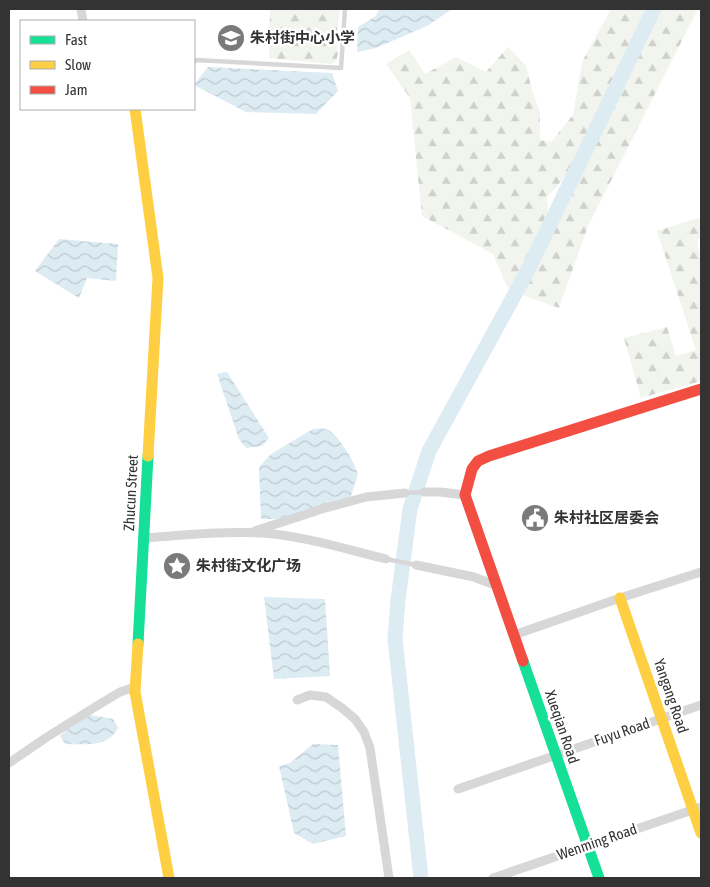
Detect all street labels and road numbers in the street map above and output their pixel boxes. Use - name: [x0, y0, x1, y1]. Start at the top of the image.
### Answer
- street label: Zhucun Street: [120, 454, 141, 532]
- street label: Yangang Road: [651, 656, 692, 735]
- street label: Xueqian Road: [542, 688, 583, 766]
- street label: Fuyu Road: [592, 714, 652, 749]
- street label: Wenming Road: [555, 820, 639, 863]

